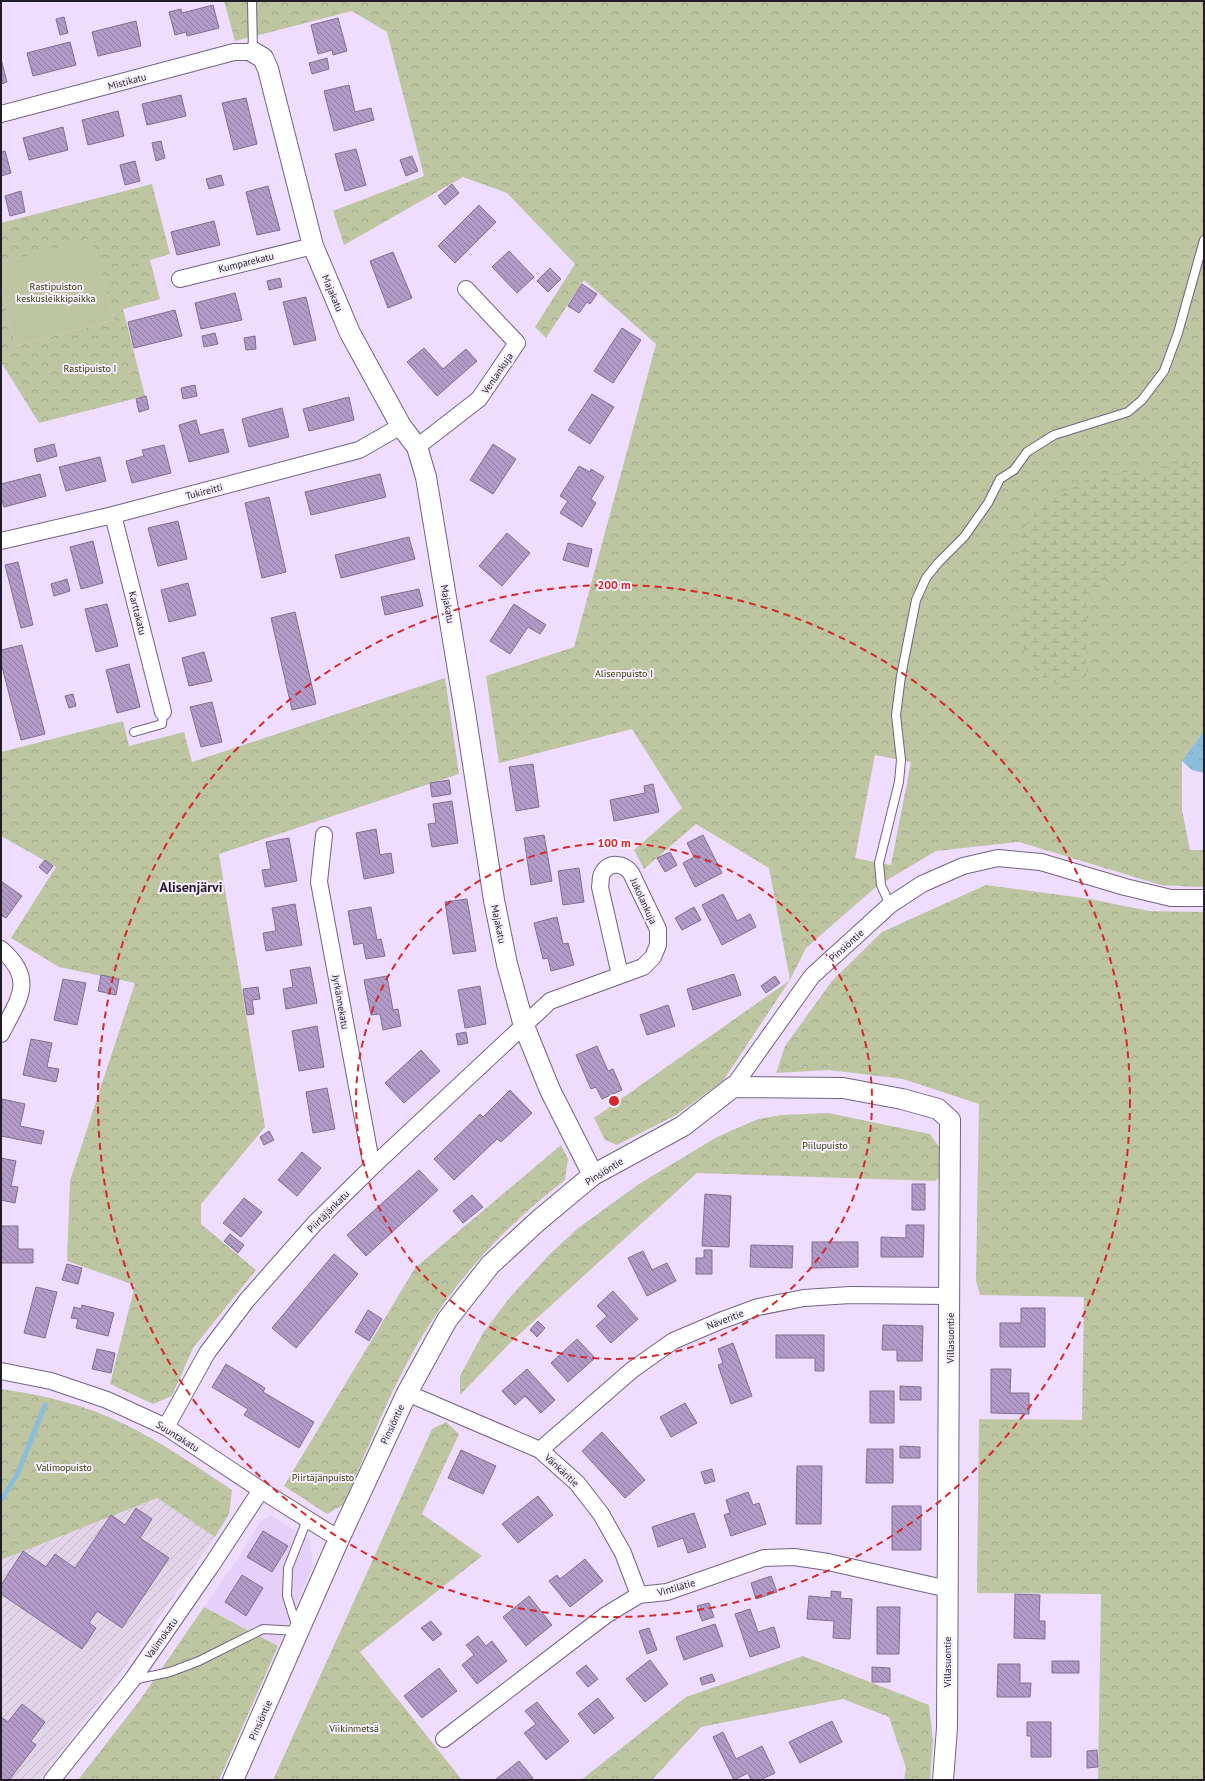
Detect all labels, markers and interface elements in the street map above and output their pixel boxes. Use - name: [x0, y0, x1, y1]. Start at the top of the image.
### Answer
- street label: Mistikatu: [106, 70, 148, 93]
- street label: Kumparekatu: [217, 249, 275, 276]
- street label: Majakatu: [319, 273, 346, 314]
- park label: Rastipuiston keskusleikkipaikka: [17, 280, 95, 305]
- street label: Venlankuja: [478, 350, 516, 397]
- park label: Rastipuisto I: [64, 362, 117, 375]
- street label: Tukireitti: [184, 480, 224, 503]
- text: 200 m: [597, 577, 631, 592]
- street label: Majakatu: [438, 584, 457, 624]
- street label: Karttakatu: [126, 590, 149, 636]
- park label: Alisenpuisto I: [595, 667, 653, 680]
- text: 100 m: [597, 835, 631, 850]
- street label: Jukolankuja: [627, 875, 660, 926]
- district label: Alisenjärvi: [159, 878, 223, 896]
- street label: Majakatu: [488, 904, 509, 945]
- street label: Pinsiöntie: [826, 926, 867, 964]
- street label: Jyrkännekatu: [329, 973, 352, 1030]
- centre of rings: [607, 1094, 621, 1108]
- park label: Piilupuisto: [802, 1139, 848, 1152]
- street label: Pinsiöntie: [583, 1155, 626, 1188]
- street label: Piirtäjänkatu: [304, 1187, 352, 1235]
- street label: Näveritie: [705, 1306, 746, 1332]
- street label: Villasuontie: [944, 1313, 957, 1364]
- street label: Pinsiöntie: [378, 1402, 407, 1446]
- street label: Suuntakatu: [154, 1418, 202, 1455]
- street label: Vänkäritie: [541, 1450, 582, 1490]
- park label: Valimopuisto: [35, 1461, 92, 1474]
- park label: Piirtäjänpuisto: [292, 1471, 354, 1484]
- street label: Vintilätie: [655, 1576, 697, 1599]
- street label: Valimokatu: [142, 1615, 180, 1662]
- street label: Villasuontie: [941, 1637, 954, 1688]
- street label: Pinsiöntie: [246, 1698, 275, 1742]
- park label: Viikinmetsä: [328, 1722, 379, 1735]

